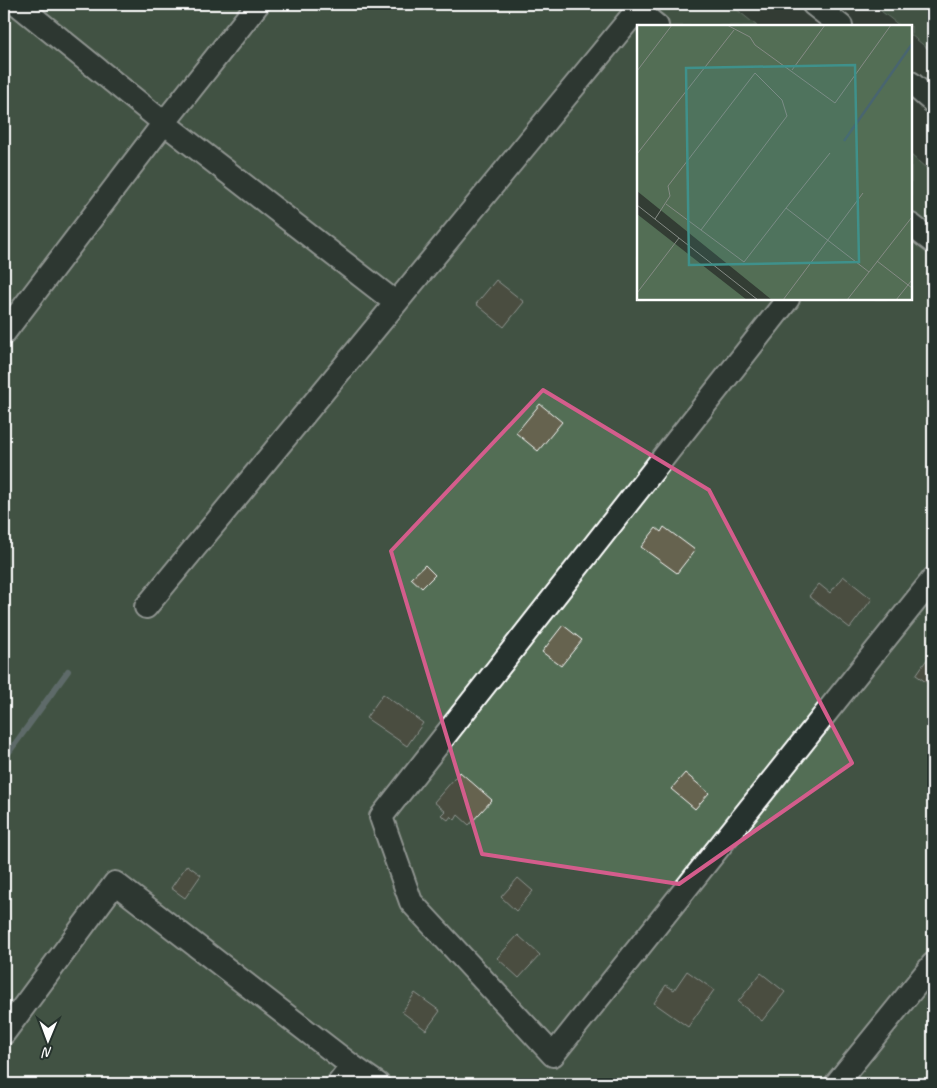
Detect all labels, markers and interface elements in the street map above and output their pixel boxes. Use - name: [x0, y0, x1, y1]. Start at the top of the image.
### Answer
- inset map: [637, 25, 912, 300]
- north arrow: [22, 1016, 72, 1066]
- text: N: [41, 1044, 52, 1061]

